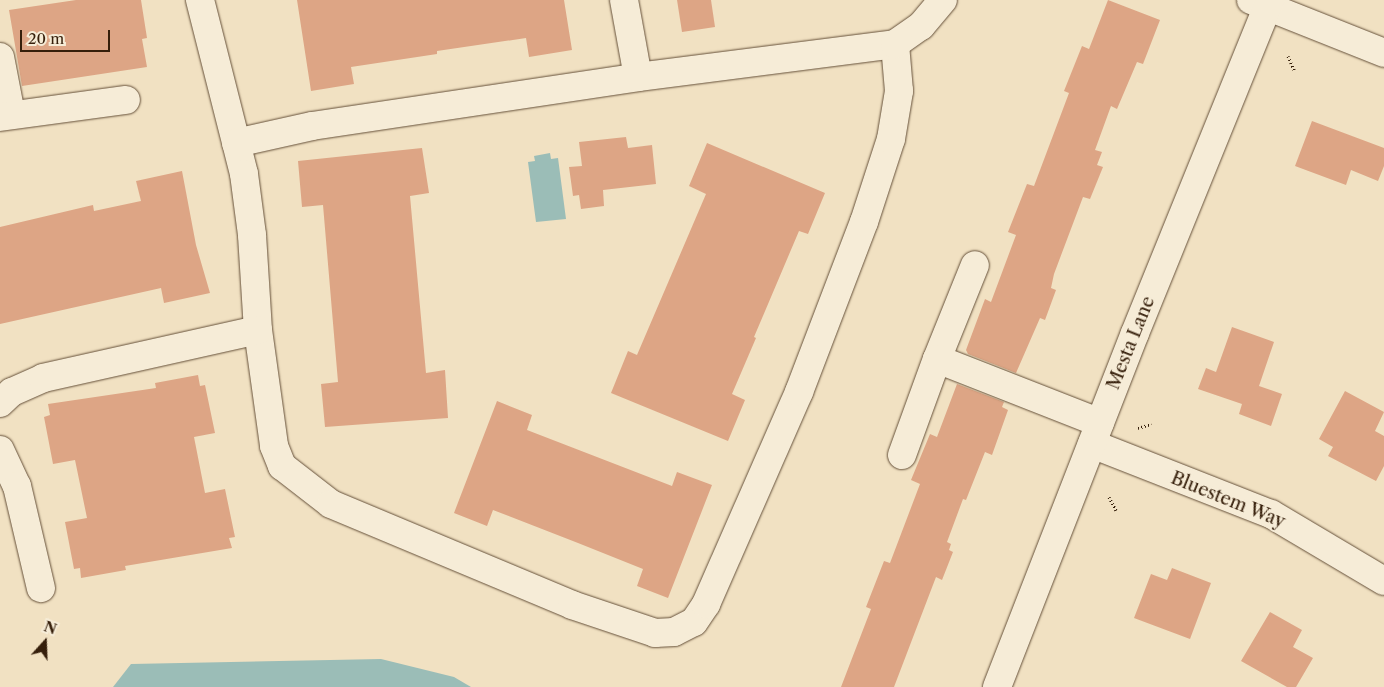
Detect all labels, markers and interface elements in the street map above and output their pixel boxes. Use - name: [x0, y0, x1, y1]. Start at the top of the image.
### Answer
- scale bar: [22, 20, 112, 52]
- text: 20 m: [28, 29, 64, 48]
- street label: Mesta Lane: [1102, 293, 1160, 393]
- street label: Bluestem Way: [1167, 467, 1289, 533]
- north arrow: [20, 617, 70, 667]
- text: N: [41, 617, 59, 638]

